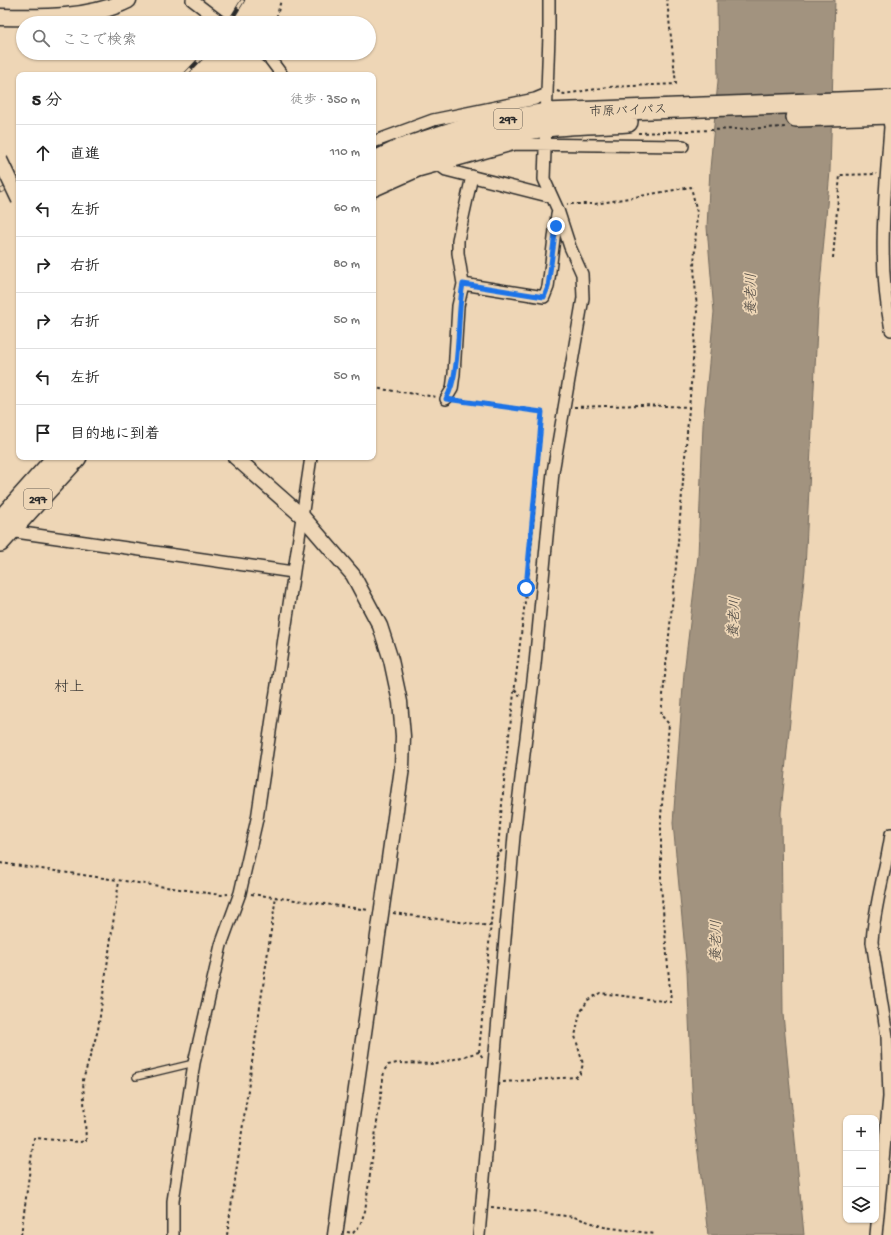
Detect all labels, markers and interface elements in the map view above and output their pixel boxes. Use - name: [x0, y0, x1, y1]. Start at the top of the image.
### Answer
- search box: [16, 16, 376, 60]
- icon: search: [30, 27, 52, 49]
- text: ここで検索: [62, 32, 137, 50]
- text: 5 分: [32, 92, 62, 112]
- text: 徒歩 · 350 m: [290, 93, 360, 108]
- street label: 市原バイパス: [589, 103, 667, 120]
- road number: 297: [494, 109, 522, 129]
- icon: ahead: [32, 142, 54, 164]
- text: 110 m: [330, 145, 360, 160]
- text: 直進: [70, 146, 100, 164]
- icon: left: [32, 198, 54, 220]
- text: 60 m: [334, 201, 360, 216]
- text: 左折: [70, 202, 100, 220]
- route end: [547, 217, 565, 235]
- icon: right: [32, 254, 54, 276]
- text: 80 m: [333, 257, 360, 272]
- text: 右折: [70, 258, 100, 276]
- water label: 養老川: [743, 273, 761, 315]
- icon: right: [32, 310, 54, 332]
- text: 50 m: [333, 313, 360, 328]
- text: 右折: [70, 314, 100, 332]
- icon: left: [32, 366, 54, 388]
- text: 50 m: [333, 369, 360, 384]
- text: 左折: [70, 370, 100, 388]
- icon: arrive: [32, 422, 54, 444]
- text: 目的地に到着: [70, 426, 160, 444]
- road number: 297: [24, 489, 52, 509]
- route start: [517, 579, 535, 597]
- water label: 養老川: [725, 596, 745, 639]
- district label: 村上: [54, 679, 84, 697]
- water label: 養老川: [708, 920, 726, 962]
- map controls: [843, 1115, 879, 1223]
- button: +: [843, 1115, 879, 1151]
- button: −: [843, 1151, 879, 1187]
- button: layers: [843, 1187, 879, 1223]

